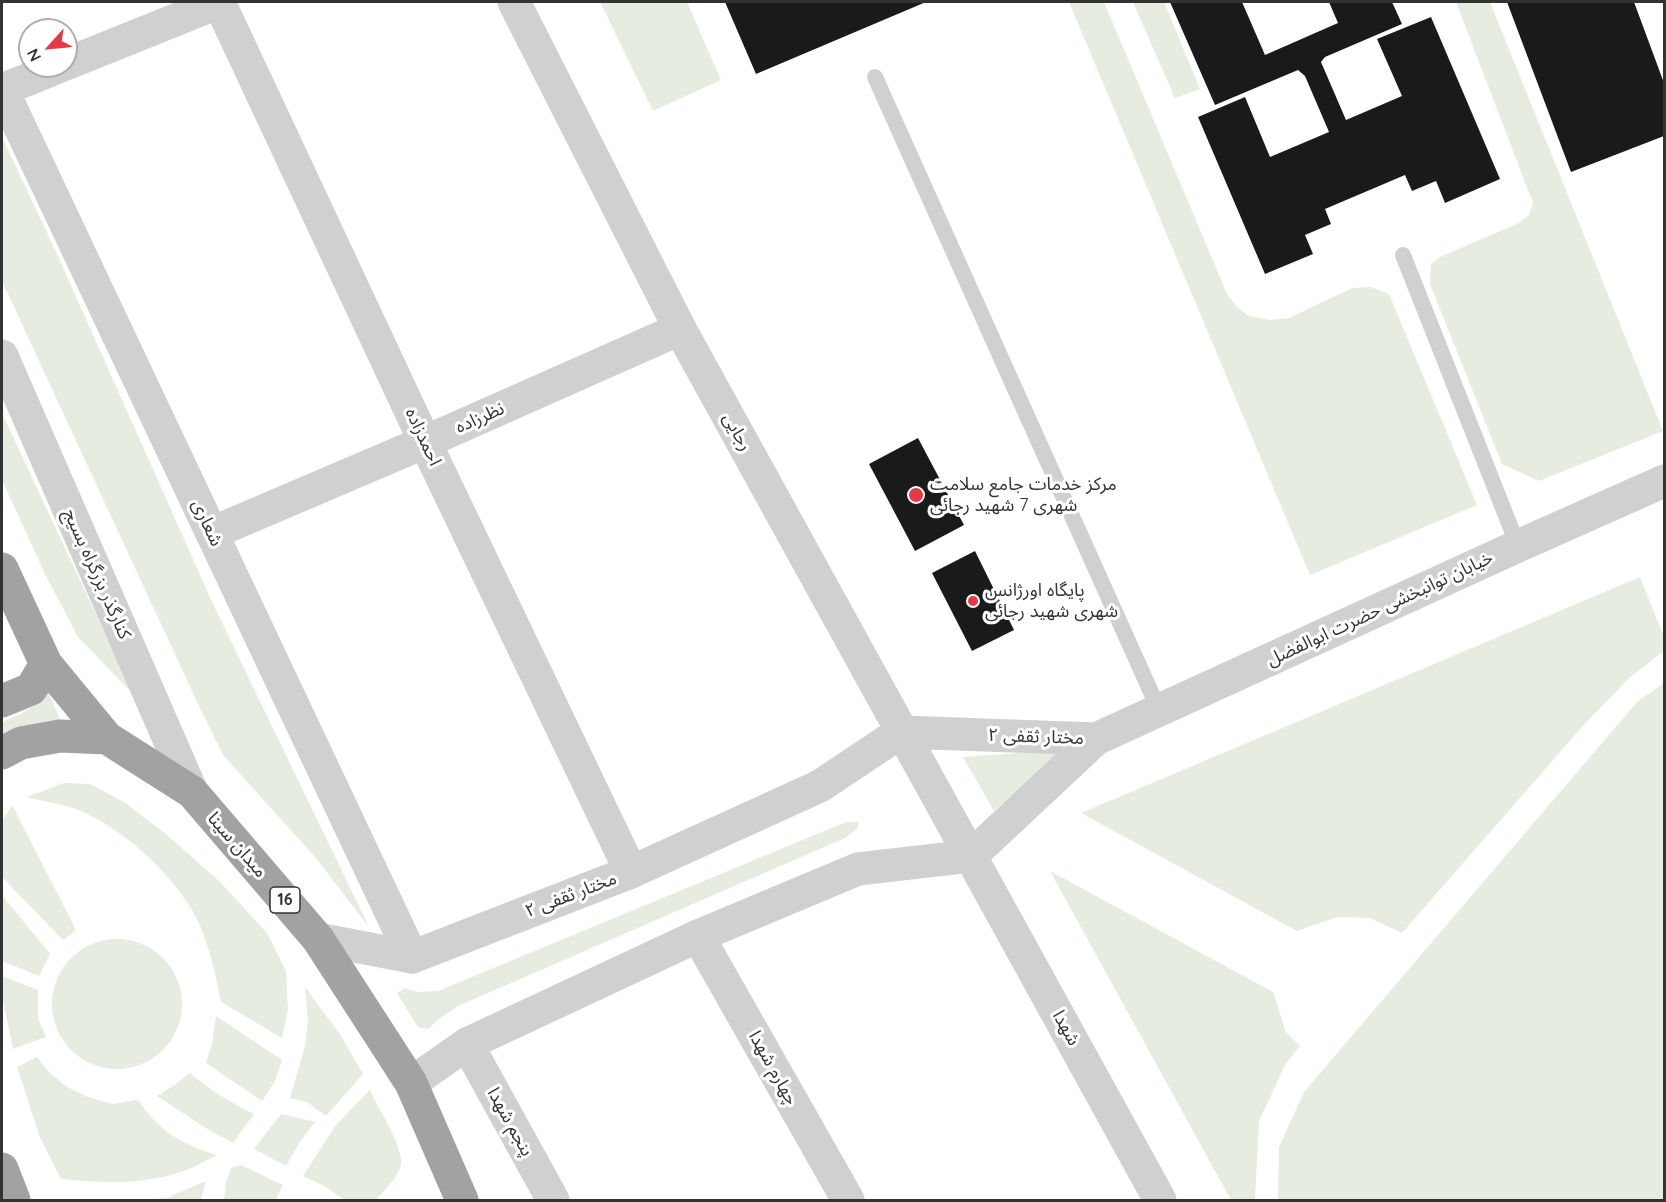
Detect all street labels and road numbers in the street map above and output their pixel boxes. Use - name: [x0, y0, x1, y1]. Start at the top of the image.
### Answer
- street label: نظرزاده: [452, 398, 508, 438]
- street label: احمدزاده: [400, 405, 446, 469]
- street label: رجایی: [718, 409, 756, 455]
- street label: شعاری: [187, 496, 227, 550]
- street label: کنارگذر بزرگراه بسیج: [59, 506, 135, 642]
- street label: خیابان توانبخشی حضرت ابوالفضل: [1263, 547, 1497, 671]
- street label: مختار ثقفی ۲: [988, 725, 1084, 749]
- street label: میدان سینا: [203, 808, 271, 882]
- street label: مختار ثقفی ۲: [522, 868, 620, 922]
- road number: 16: [270, 887, 300, 913]
- street label: شهدا: [1048, 1007, 1084, 1049]
- street label: چهارم شهدا: [744, 1027, 802, 1109]
- street label: پنجم شهدا: [482, 1084, 538, 1160]

